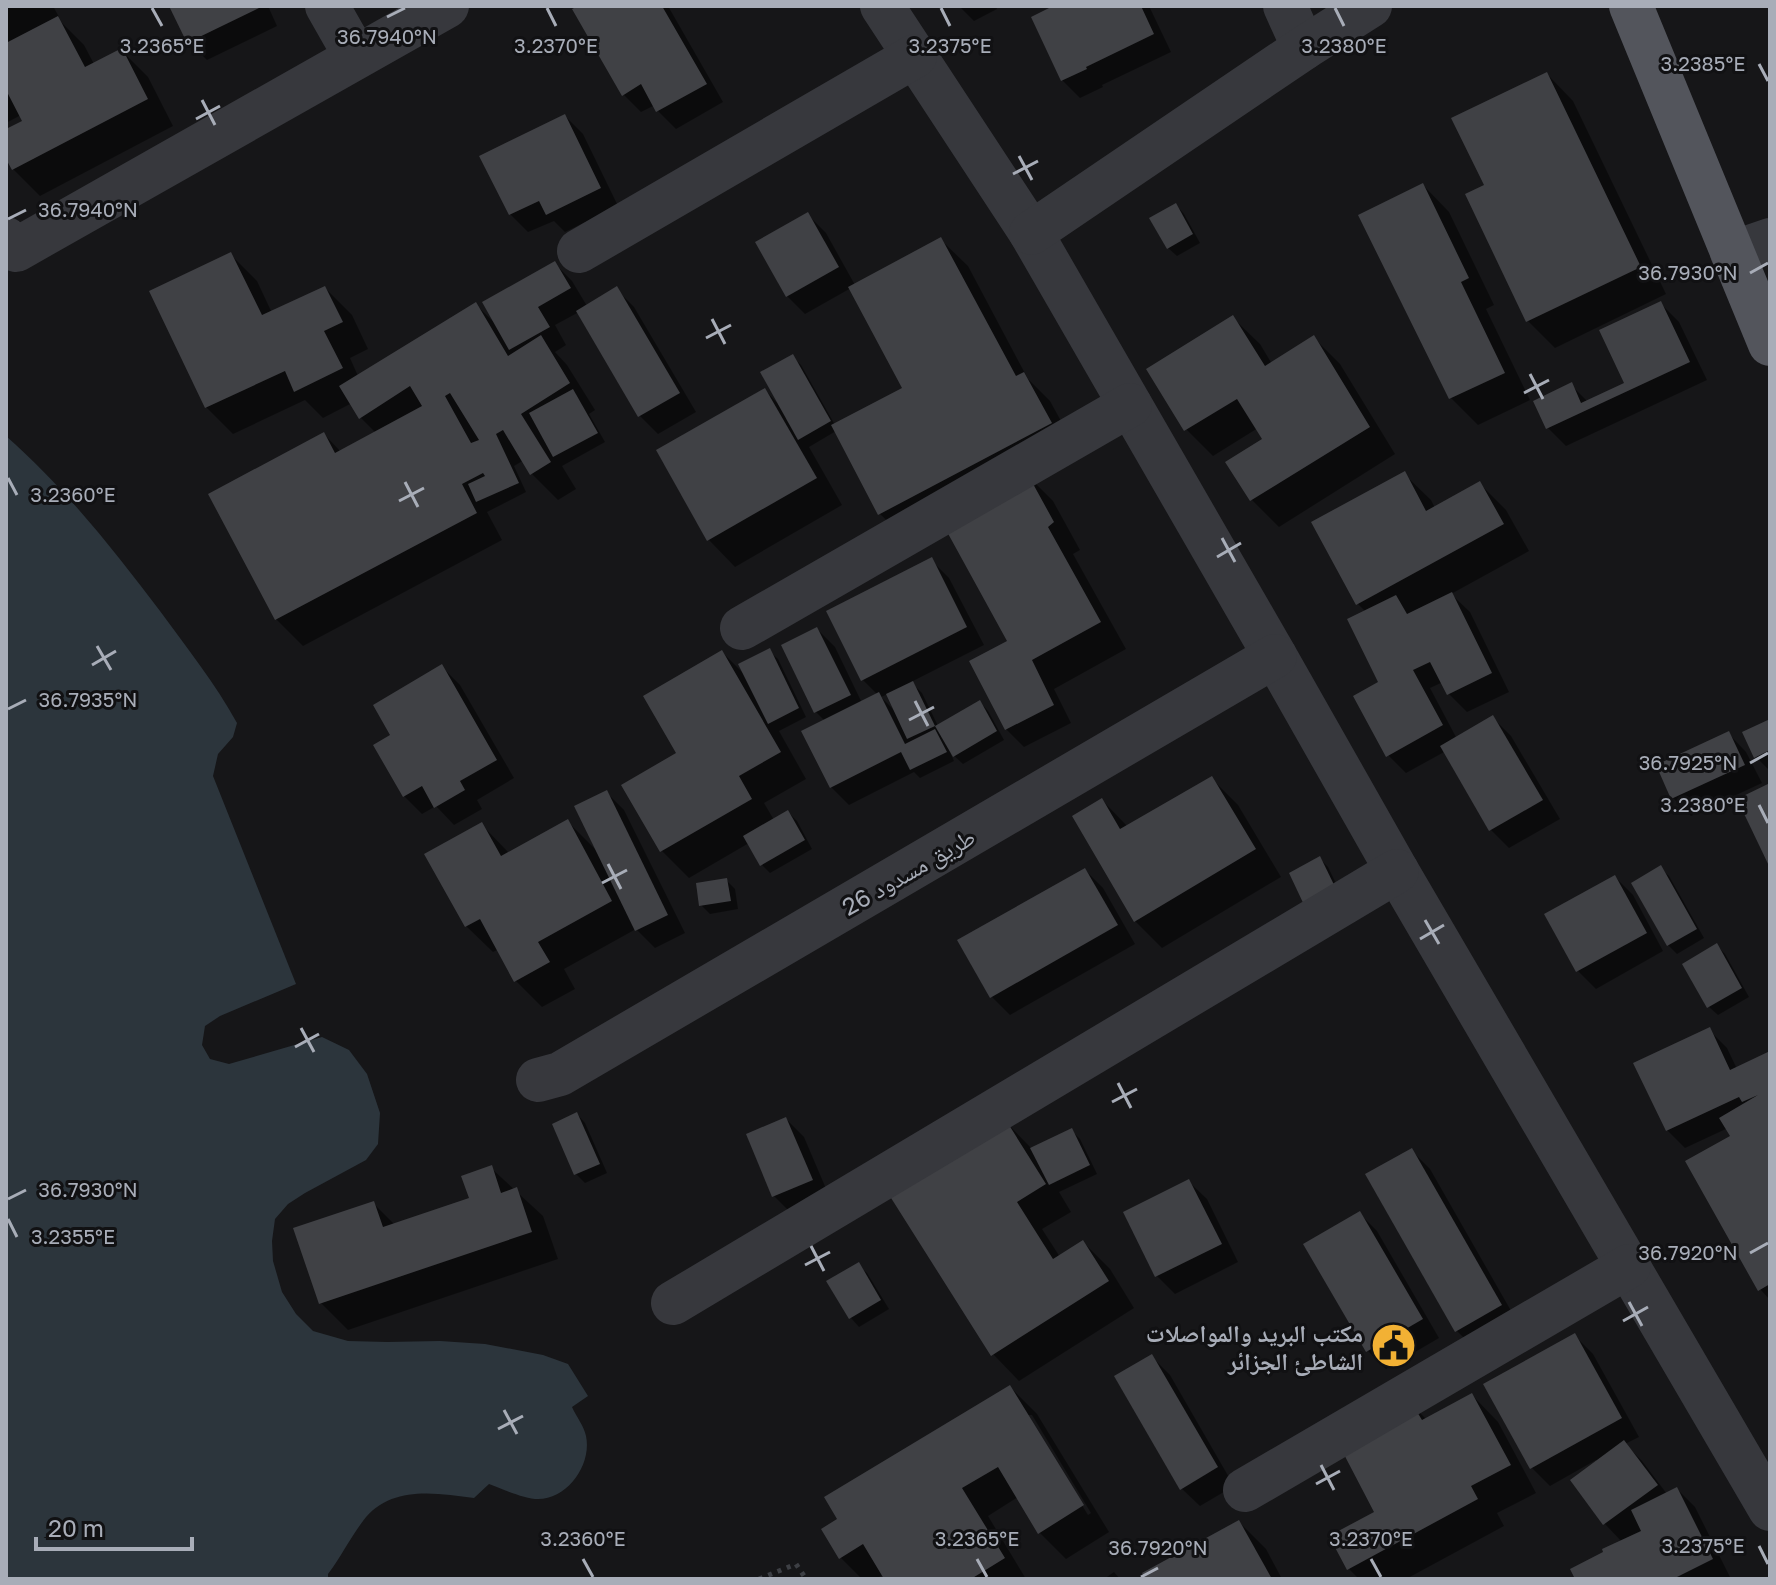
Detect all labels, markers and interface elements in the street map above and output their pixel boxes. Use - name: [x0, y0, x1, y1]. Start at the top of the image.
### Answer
- text: 36.7940°N: [337, 24, 437, 48]
- text: 3.2365°E: [120, 33, 204, 57]
- text: 3.2370°E: [514, 33, 598, 57]
- text: 3.2375°E: [908, 33, 992, 57]
- text: 3.2380°E: [1301, 33, 1387, 57]
- text: 3.2385°E: [1661, 51, 1745, 75]
- text: 36.7940°N: [38, 197, 138, 221]
- text: 36.7930°N: [1638, 260, 1738, 284]
- text: 3.2360°E: [30, 482, 116, 506]
- text: 36.7935°N: [39, 687, 137, 711]
- text: 36.7925°N: [1639, 750, 1737, 774]
- text: 3.2380°E: [1660, 792, 1746, 816]
- street label: طريق مسدود 26: [836, 821, 980, 922]
- text: 36.7930°N: [38, 1177, 138, 1201]
- text: 3.2355°E: [31, 1224, 115, 1248]
- text: 36.7920°N: [1638, 1240, 1738, 1264]
- place label: مكتب البريد والمواصلات الشاطئ الجزائر: [1146, 1318, 1363, 1376]
- public building icon: مكتب البريد والمواصلات الشاطئ الجزائر: [1370, 1322, 1418, 1370]
- scale bar: [36, 1501, 192, 1551]
- text: 20 m: [48, 1513, 104, 1542]
- text: 3.2360°E: [540, 1526, 626, 1550]
- text: 3.2365°E: [935, 1526, 1019, 1550]
- text: 3.2370°E: [1329, 1526, 1413, 1550]
- text: 3.2375°E: [1661, 1533, 1745, 1557]
- text: 36.7920°N: [1108, 1535, 1208, 1559]

